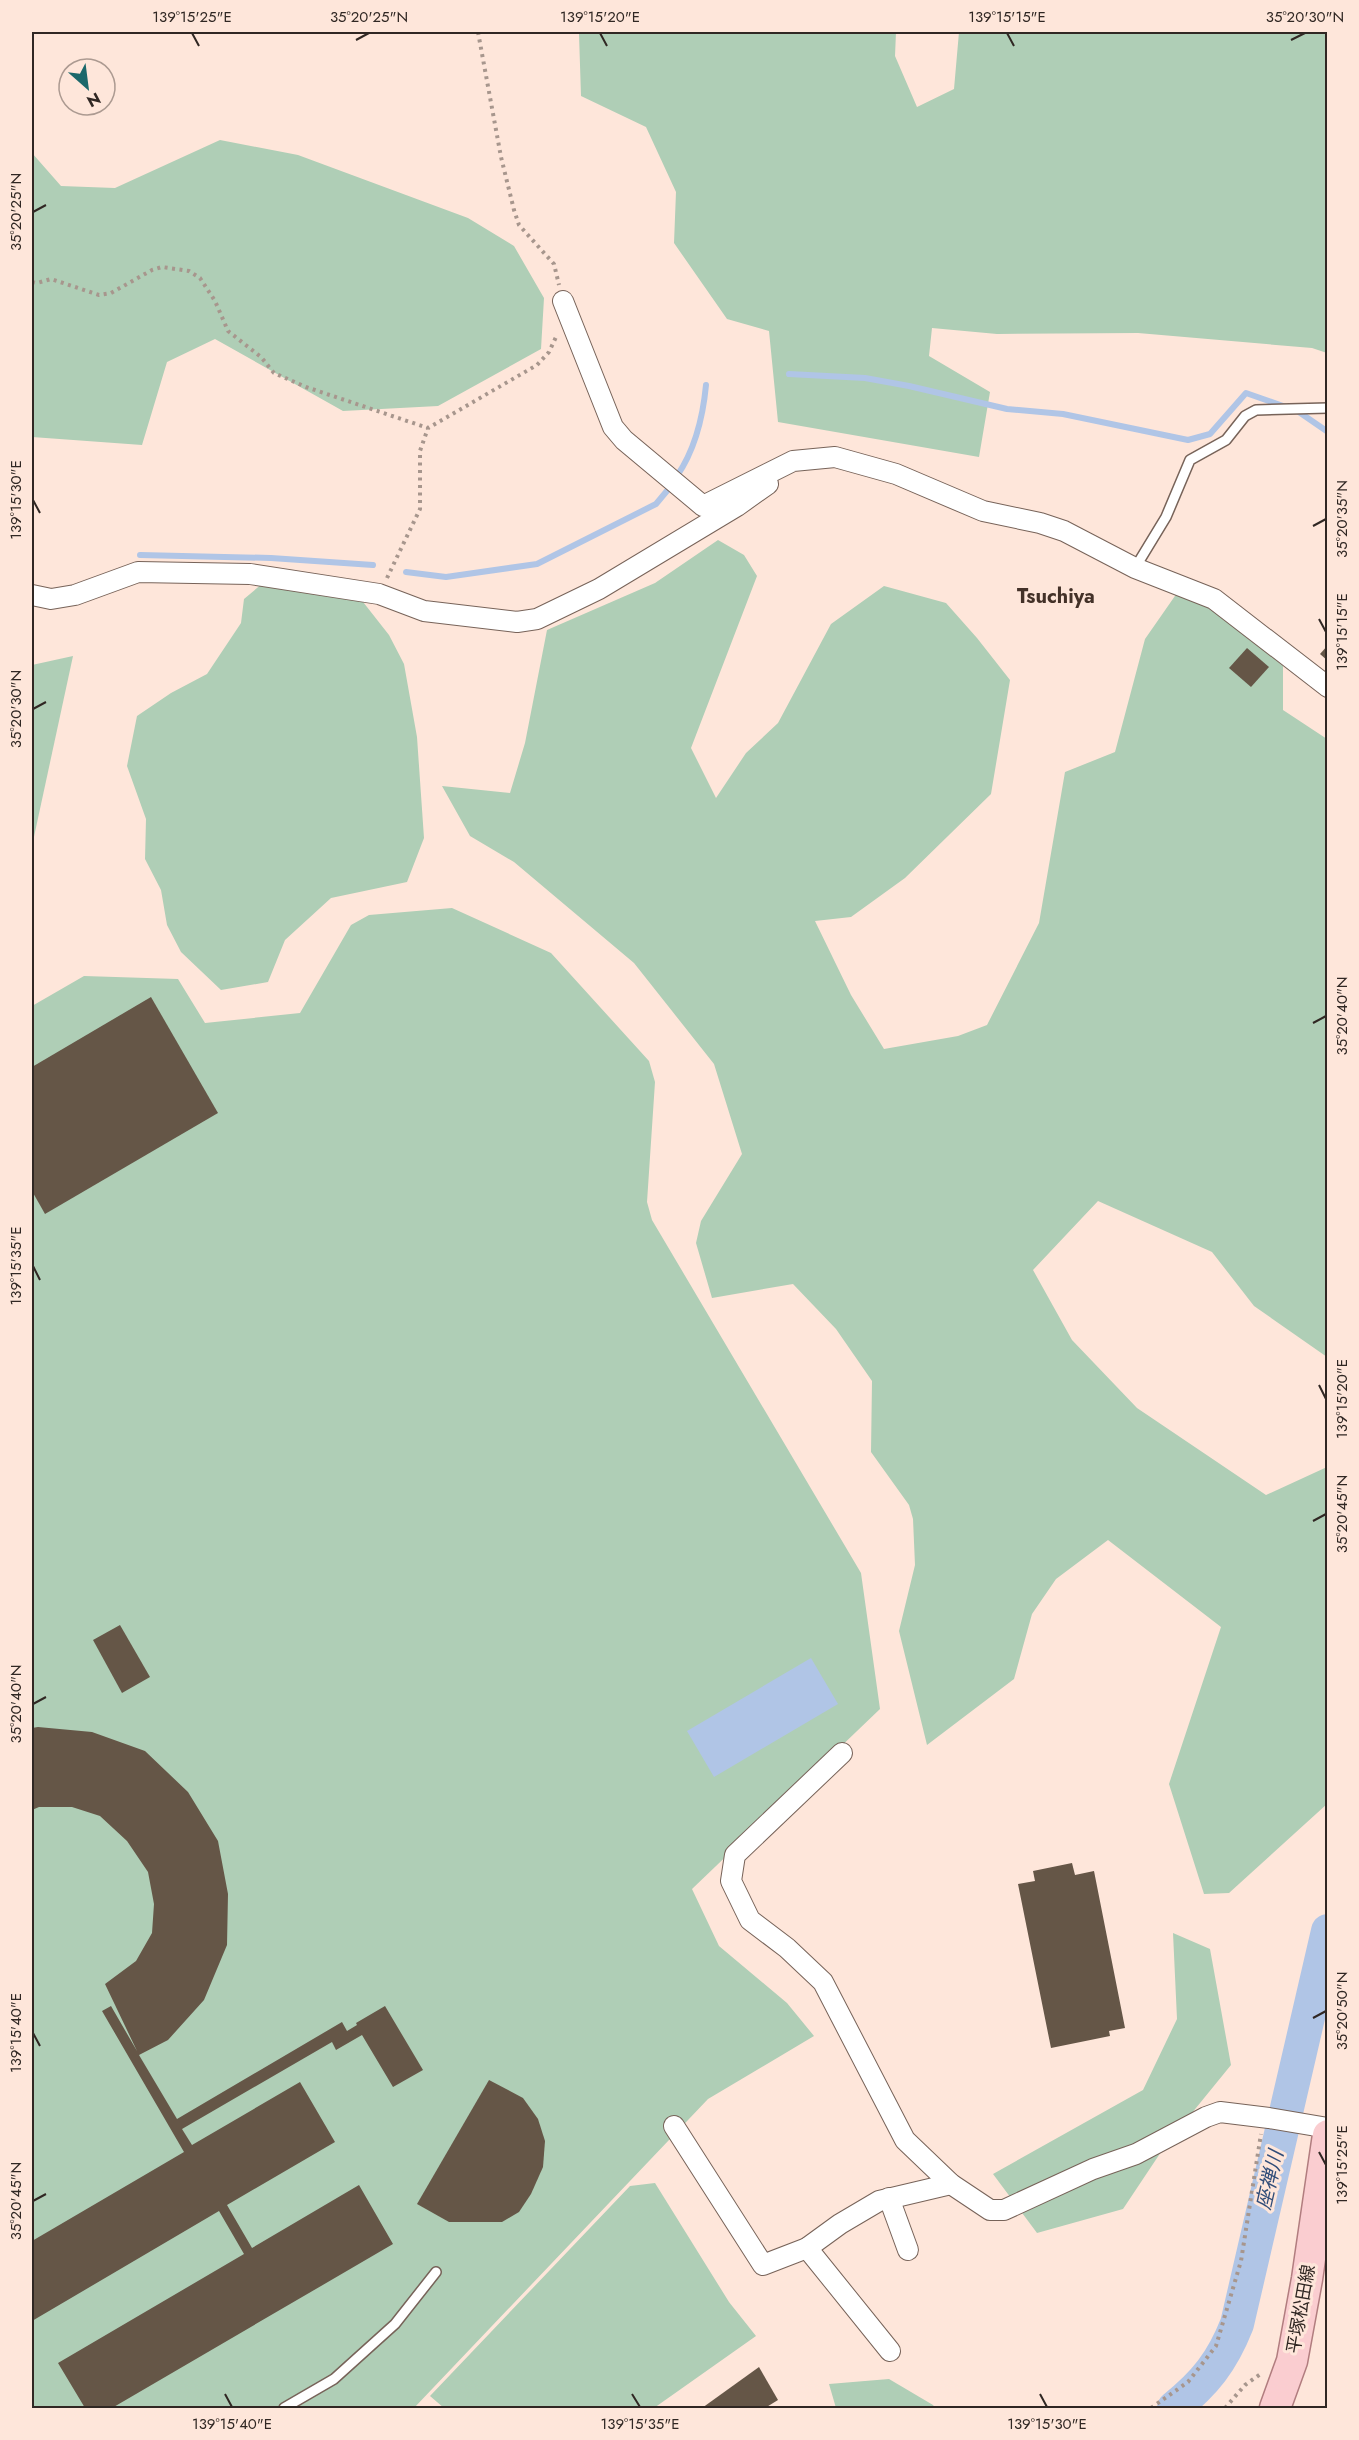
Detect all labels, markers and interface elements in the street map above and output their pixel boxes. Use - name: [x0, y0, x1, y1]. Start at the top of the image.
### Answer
- text: 139°15'25"E: [152, 6, 232, 28]
- text: 35°20'25"N: [330, 6, 408, 28]
- text: 139°15'20"E: [560, 6, 640, 28]
- text: 139°15'15"E: [968, 6, 1046, 28]
- text: 35°20'30"N: [1266, 6, 1344, 28]
- north arrow: [57, 57, 117, 117]
- text: N: [83, 87, 105, 113]
- text: 35°20'25"N: [5, 173, 27, 251]
- text: 139°15'30"E: [5, 460, 27, 540]
- text: 35°20'35"N: [1331, 480, 1353, 558]
- district label: Tsuchiya: [1017, 582, 1095, 611]
- text: 139°15'15"E: [1331, 593, 1353, 671]
- text: 35°20'30"N: [5, 670, 27, 748]
- text: 35°20'40"N: [1331, 977, 1353, 1055]
- text: 139°15'35"E: [5, 1226, 27, 1306]
- text: 139°15'20"E: [1331, 1359, 1353, 1439]
- text: 35°20'45"N: [1331, 1475, 1353, 1553]
- text: 35°20'40"N: [5, 1665, 27, 1743]
- text: 35°20'50"N: [1331, 1972, 1353, 2050]
- text: 139°15'40"E: [5, 1993, 27, 2073]
- text: 139°15'25"E: [1331, 2125, 1353, 2205]
- water label: 座禅川: [1249, 2146, 1291, 2212]
- text: 35°20'45"N: [5, 2162, 27, 2240]
- street label: 平塚松田線: [1280, 2262, 1322, 2356]
- text: 139°15'40"E: [192, 2413, 272, 2435]
- text: 139°15'35"E: [600, 2413, 680, 2435]
- text: 139°15'30"E: [1007, 2413, 1087, 2435]

